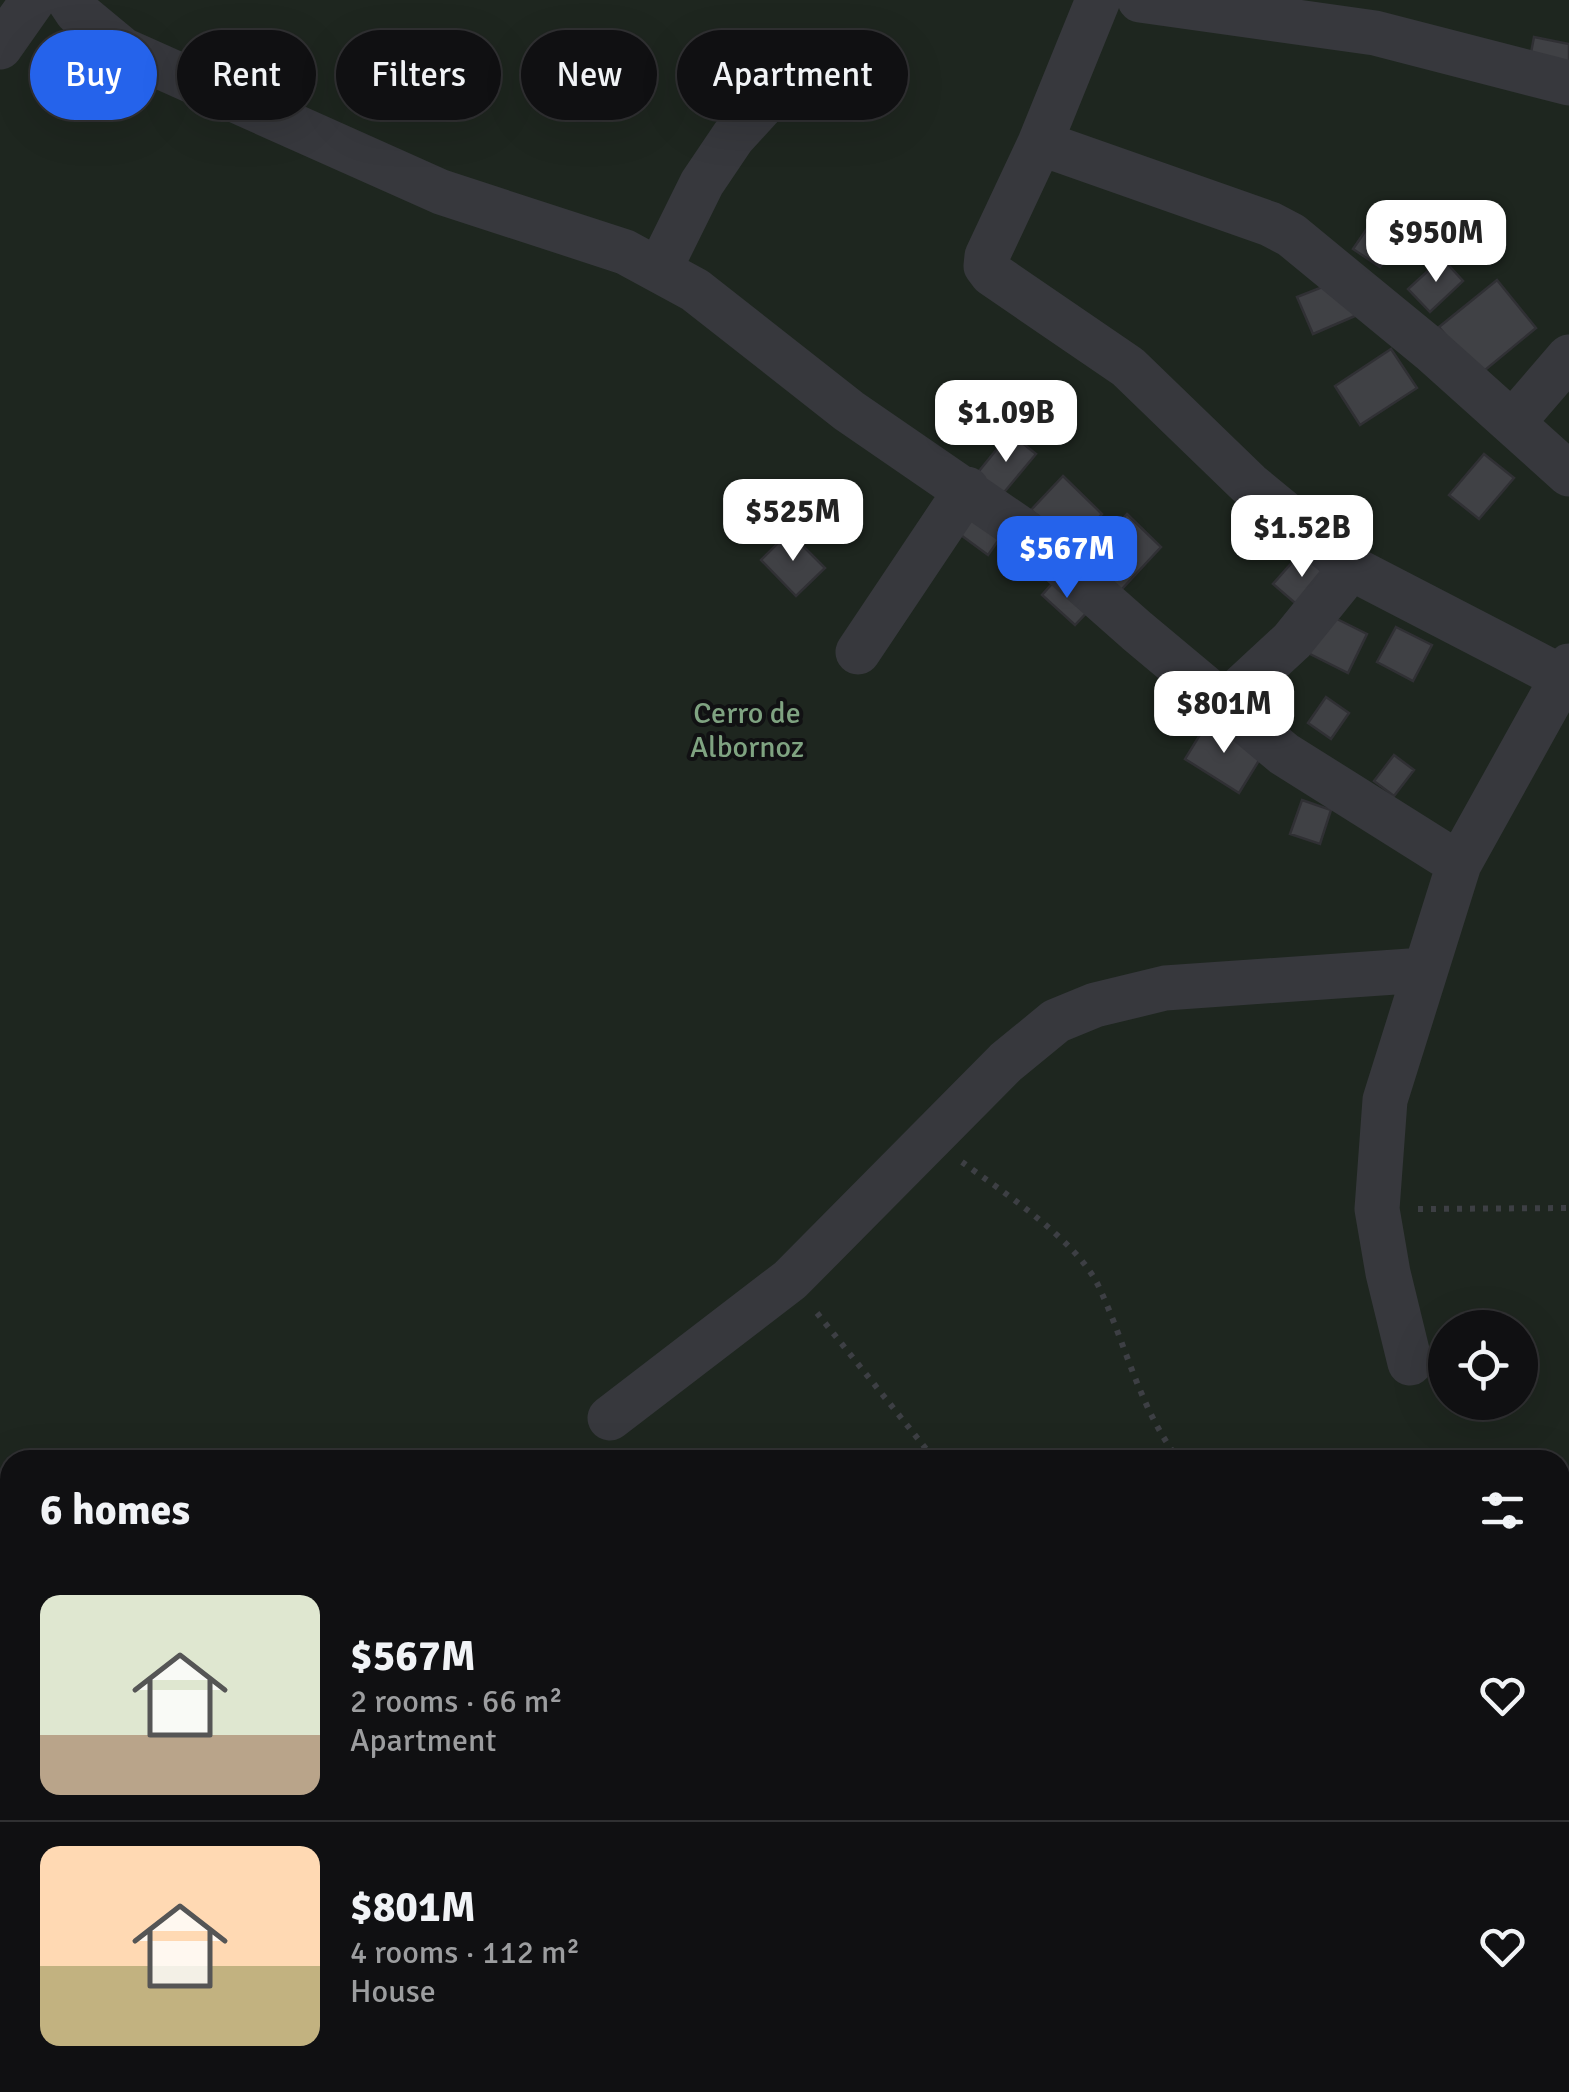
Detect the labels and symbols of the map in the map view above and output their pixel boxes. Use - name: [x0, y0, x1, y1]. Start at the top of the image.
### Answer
- pin: $950M: [1366, 200, 1506, 285]
- pin: $1.09B: [925, 380, 1087, 465]
- pin: $525M: [723, 479, 863, 564]
- pin: $1.52B: [1221, 495, 1383, 580]
- pin: $567M: [997, 516, 1137, 601]
- pin: $801M: [1154, 671, 1294, 756]
- park label: Cerro de Albornoz: [690, 695, 804, 766]

